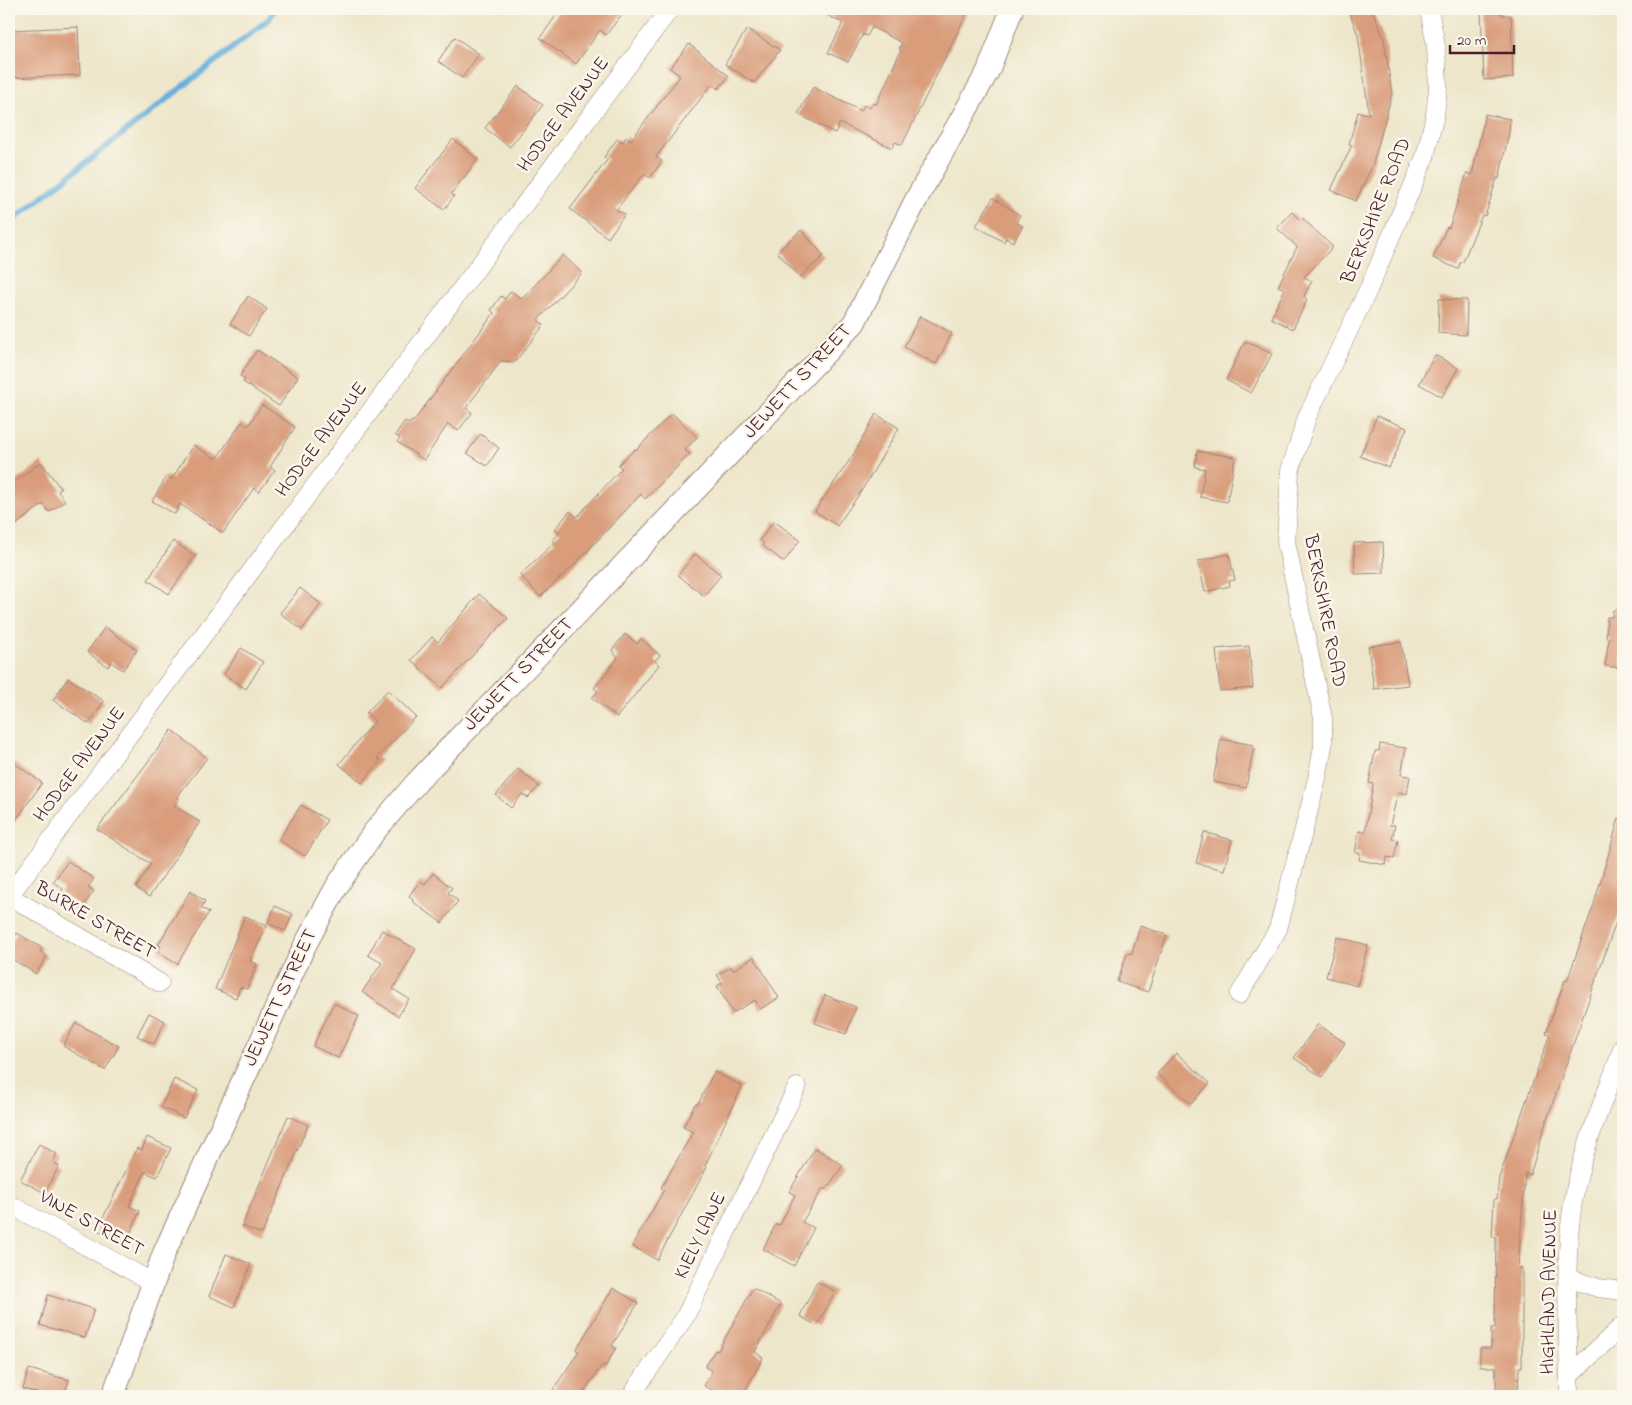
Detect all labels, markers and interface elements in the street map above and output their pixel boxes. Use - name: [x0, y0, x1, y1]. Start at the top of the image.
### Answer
- scale bar: [1450, 22, 1513, 54]
- text: 20 m: [1457, 30, 1487, 52]
- street label: HODGE AVENUE: [511, 51, 617, 179]
- street label: BERKSHIRE ROAD: [1334, 134, 1419, 289]
- street label: JEWETT STREET: [737, 318, 859, 446]
- street label: HODGE AVENUE: [269, 376, 375, 504]
- street label: BERKSHIRE ROAD: [1295, 531, 1353, 690]
- street label: JEWETT STREET: [457, 612, 581, 738]
- street label: HODGE AVENUE: [27, 701, 133, 829]
- street label: BURKE STREET: [28, 874, 161, 967]
- street label: JEWETT STREET: [236, 925, 326, 1071]
- street label: VINE STREET: [32, 1183, 149, 1265]
- street label: KIELY LANE: [667, 1188, 735, 1284]
- street label: HIGHLAND AVENUE: [1534, 1209, 1566, 1375]

